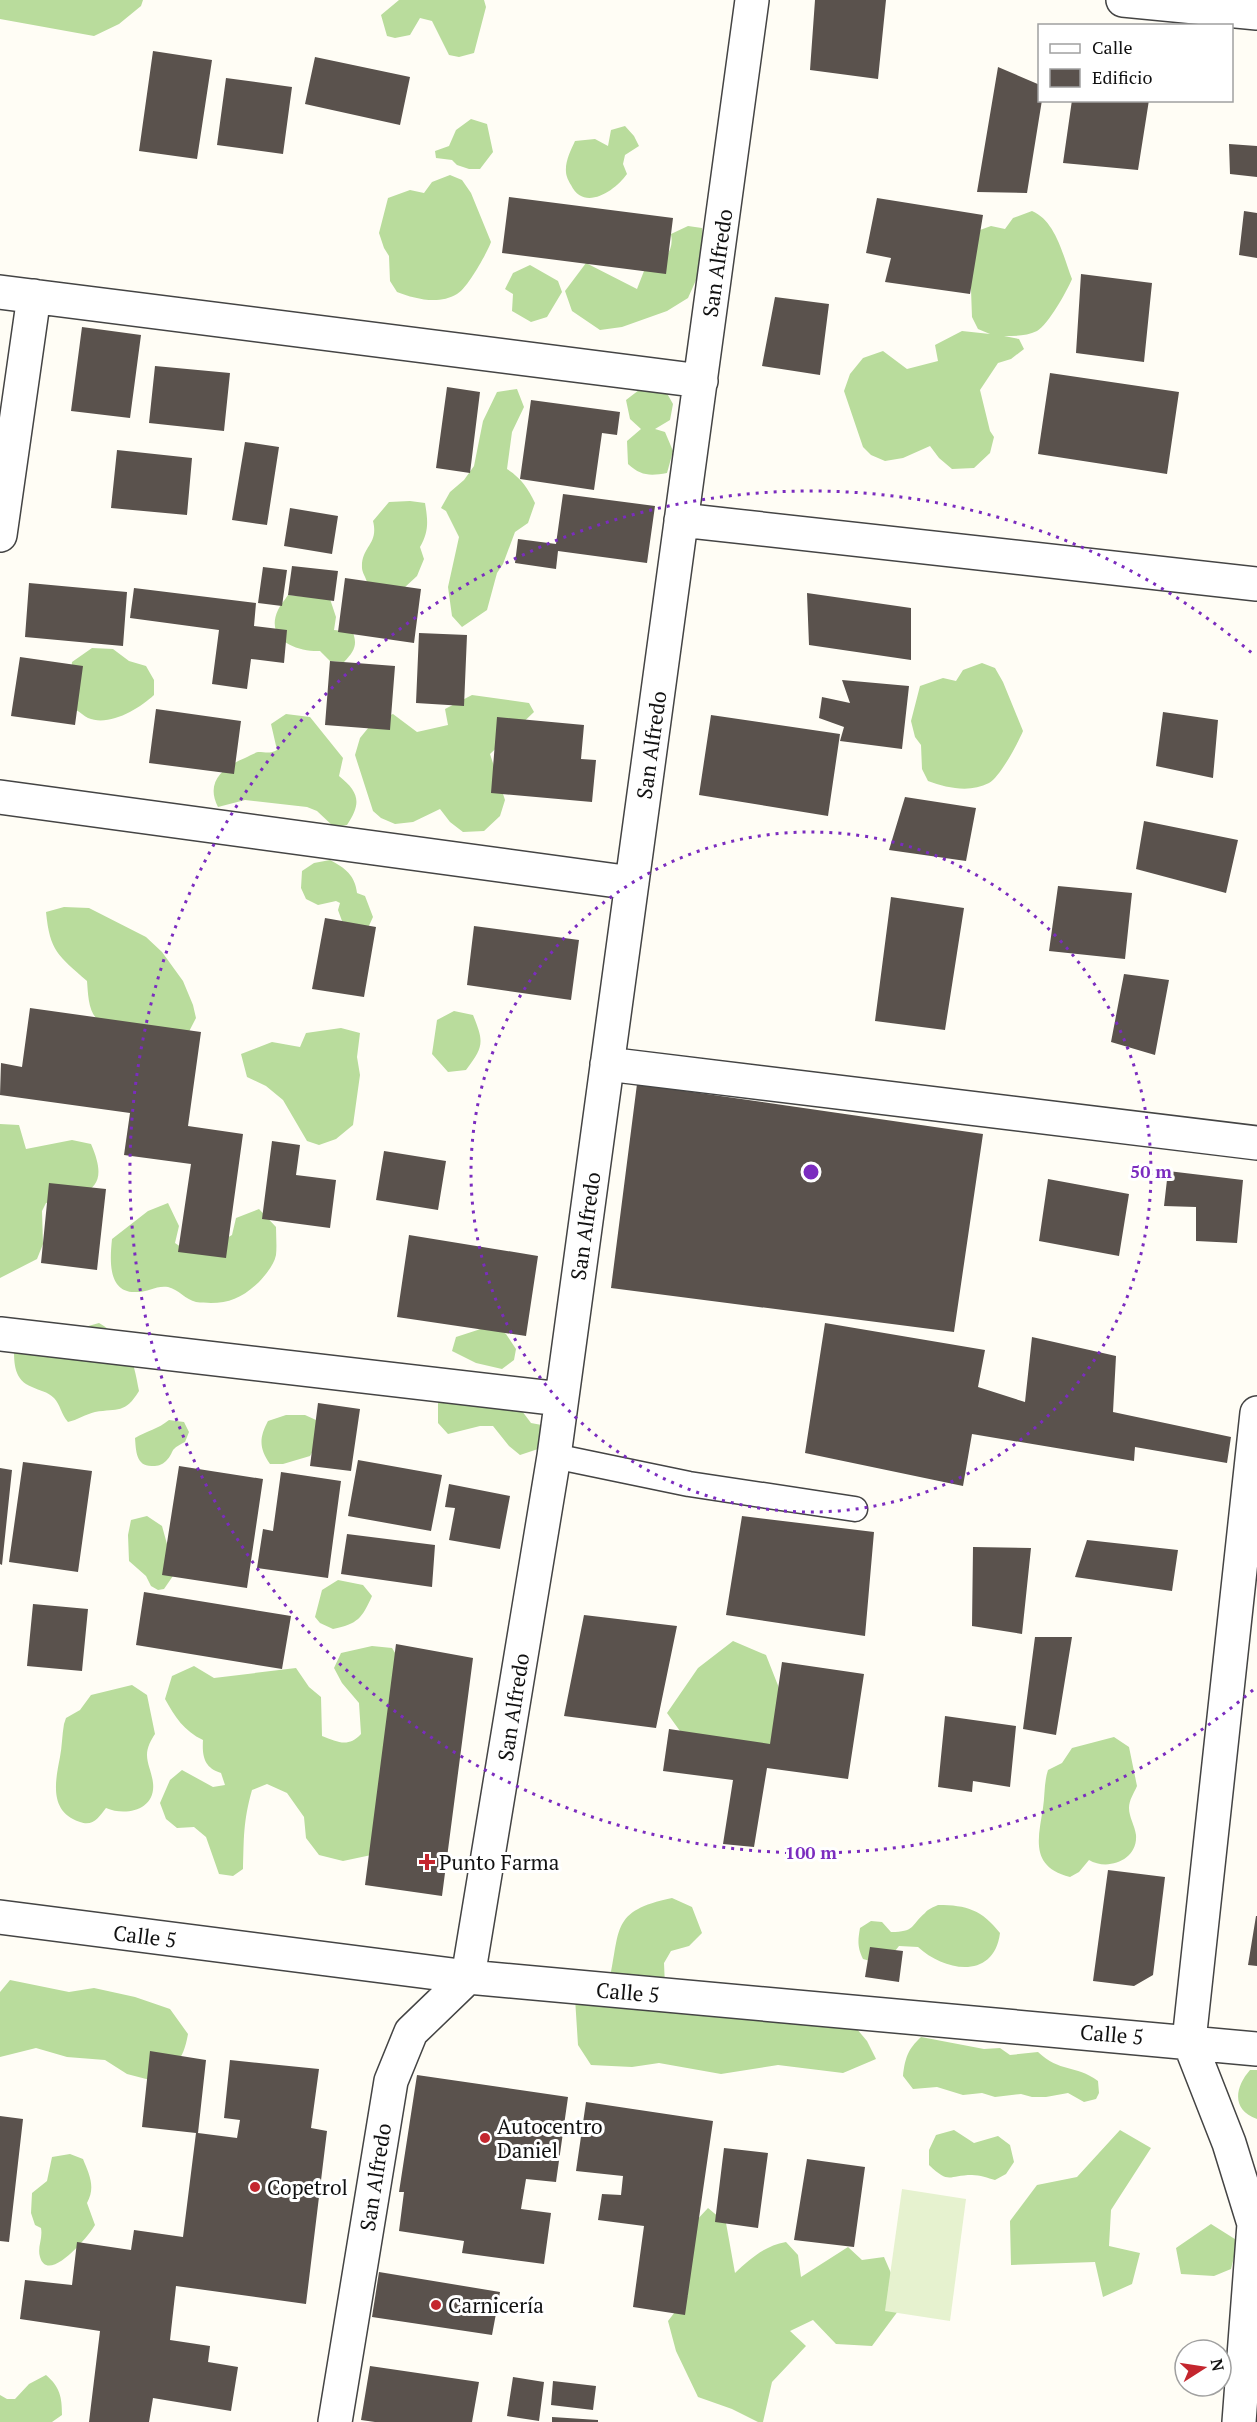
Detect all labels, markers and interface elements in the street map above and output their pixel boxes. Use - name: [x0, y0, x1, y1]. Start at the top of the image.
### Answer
- legend: [1038, 24, 1233, 102]
- text: Calle: [1092, 35, 1133, 59]
- text: Edificio: [1092, 65, 1152, 89]
- street label: San Alfredo: [696, 207, 738, 319]
- street label: San Alfredo: [630, 689, 672, 801]
- text: 50 m: [1130, 1159, 1172, 1183]
- centre of rings: [801, 1162, 821, 1182]
- street label: San Alfredo: [564, 1170, 606, 1282]
- street label: San Alfredo: [491, 1651, 535, 1763]
- text: 100 m: [785, 1840, 837, 1864]
- place label: Punto Farma: [439, 1848, 560, 1876]
- marker: Punto Farma: [420, 1855, 434, 1869]
- street label: Calle 5: [112, 1918, 178, 1954]
- street label: Calle 5: [595, 1975, 661, 2009]
- street label: Calle 5: [1079, 2017, 1145, 2051]
- place label: Autocentro Daniel: [497, 2112, 603, 2164]
- street label: San Alfredo: [353, 2121, 397, 2233]
- marker: Autocentro Daniel: [478, 2131, 492, 2145]
- place label: Copetrol: [267, 2173, 348, 2201]
- marker: Copetrol: [248, 2180, 262, 2194]
- place label: Carnicería: [448, 2291, 544, 2319]
- marker: Carnicería: [429, 2298, 443, 2312]
- north arrow: [1173, 2338, 1233, 2398]
- text: N: [1206, 2357, 1230, 2373]

